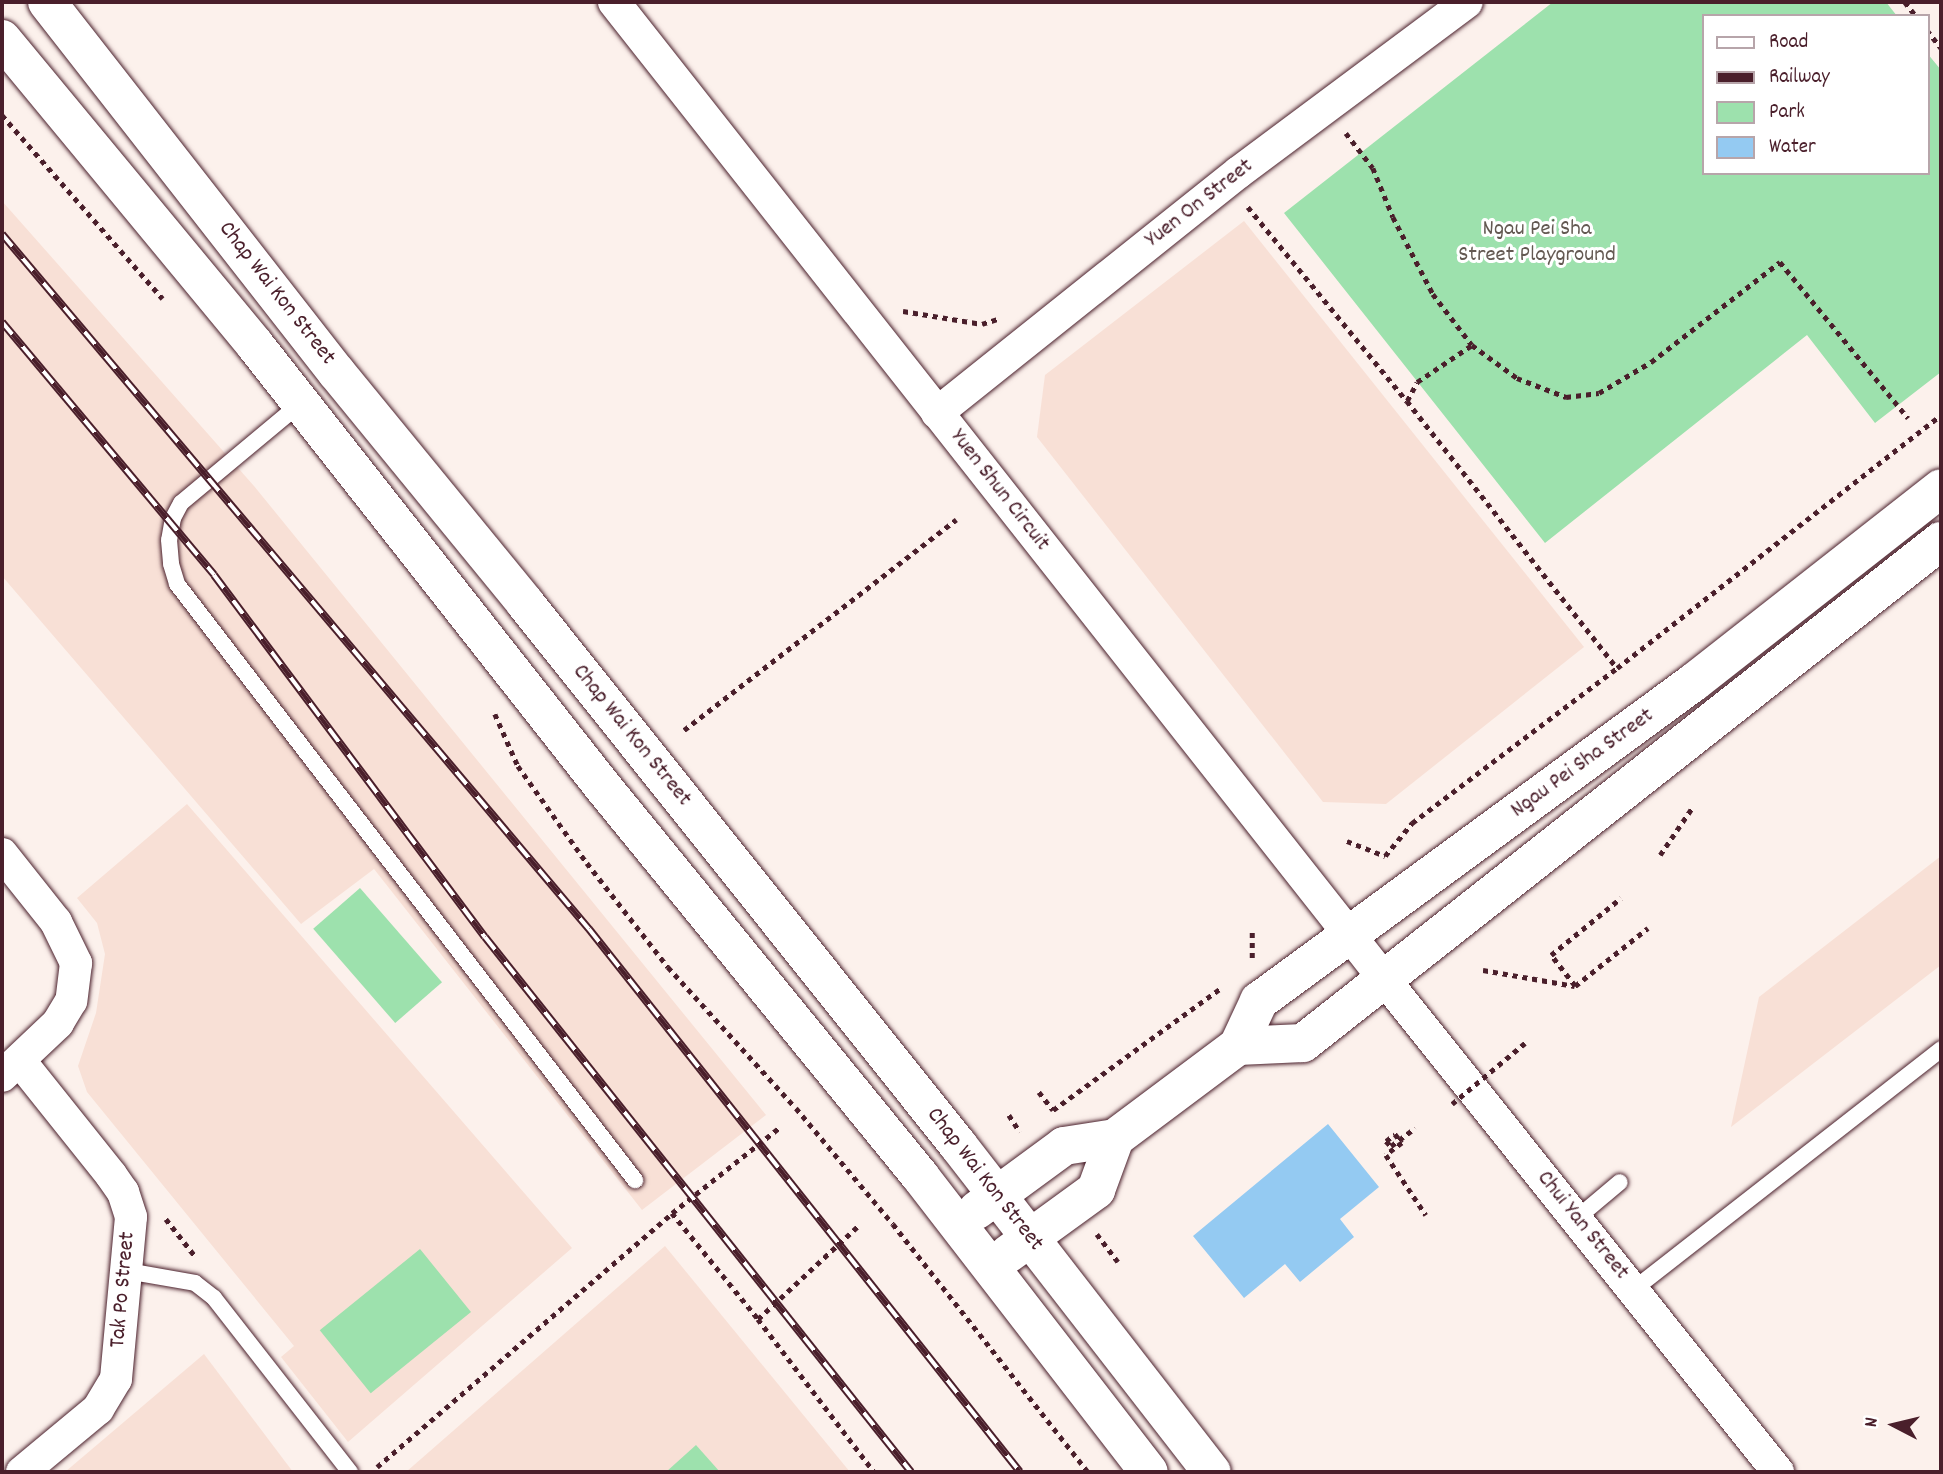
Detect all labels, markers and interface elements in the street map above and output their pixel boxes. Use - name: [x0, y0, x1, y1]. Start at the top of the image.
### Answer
- legend: [1702, 14, 1929, 175]
- text: Road: [1769, 28, 1808, 58]
- text: Railway: [1769, 63, 1830, 93]
- text: Park: [1769, 98, 1805, 128]
- text: Water: [1769, 133, 1816, 163]
- street label: Yuen On Street: [1141, 153, 1259, 255]
- park label: Ngau Pei Sha Street Playground: [1458, 216, 1616, 270]
- street label: Chap Wai Kon Street: [211, 217, 341, 371]
- street label: Yuen Shun Circuit: [943, 425, 1055, 557]
- street label: Chap Wai Kon Street: [565, 659, 697, 813]
- street label: Ngau Pei Sha Street: [1506, 703, 1660, 825]
- street label: Chap Wai Kon Street: [919, 1103, 1049, 1257]
- street label: Chui Yan Street: [1530, 1166, 1634, 1286]
- street label: Tak Po Street: [105, 1231, 143, 1349]
- north arrow: [1859, 1390, 1929, 1460]
- text: N: [1859, 1416, 1887, 1429]

